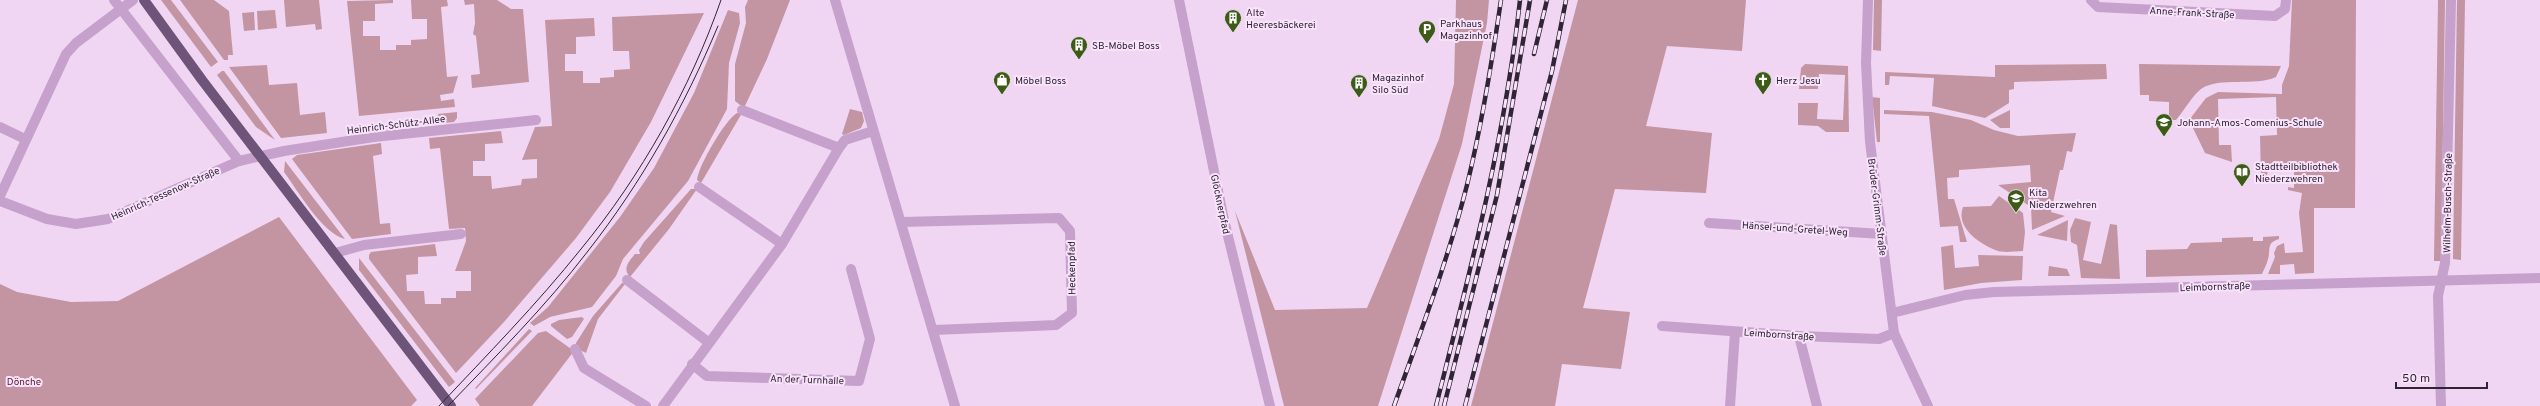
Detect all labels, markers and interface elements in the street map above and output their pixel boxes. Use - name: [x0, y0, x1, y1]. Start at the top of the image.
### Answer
- street label: Anne-Frank-Straße: [2149, 5, 2235, 22]
- place label: Alte Heeresbäckerei: [1246, 7, 1316, 32]
- building icon: Alte Heeresbäckerei: [1223, 8, 1243, 33]
- place label: Parkhaus Magazinhof: [1440, 18, 1493, 43]
- parking icon: Parkhaus Magazinhof: [1417, 19, 1437, 44]
- building icon: SB-Möbel Boss: [1069, 35, 1089, 60]
- place label: SB-Möbel Boss: [1092, 40, 1160, 53]
- shop icon: Möbel Boss: [992, 70, 1012, 95]
- church icon: Herz Jesu: [1753, 70, 1773, 95]
- place label: Magazinhof Silo Süd: [1372, 72, 1425, 97]
- building icon: Magazinhof Silo Süd: [1349, 73, 1369, 98]
- place label: Möbel Boss: [1015, 75, 1067, 88]
- place label: Herz Jesu: [1776, 75, 1821, 88]
- school or university icon: Johann-Amos-Comenius-Schule: [2154, 112, 2174, 137]
- street label: Heinrich-Schütz-Allee: [346, 113, 446, 138]
- place label: Johann-Amos-Comenius-Schule: [2177, 117, 2322, 130]
- street label: Wilhelm-Busch-Straße: [2441, 153, 2456, 253]
- street label: Brüder-Grimm-Straße: [1864, 158, 1889, 257]
- place label: Stadtteilbibliothek Niederzwehren: [2255, 161, 2338, 186]
- library icon: Stadtteilbibliothek Niederzwehren: [2232, 162, 2252, 187]
- street label: Heinrich-Tessenow-Straße: [109, 165, 222, 224]
- street label: Glöcknerpfad: [1207, 173, 1232, 235]
- place label: Kita Niederzwehren: [2029, 187, 2097, 212]
- school or university icon: Kita Niederzwehren: [2006, 188, 2026, 213]
- street label: Hänsel-und-Gretel-Weg: [1742, 219, 1848, 240]
- street label: Heckenpfad: [1066, 241, 1079, 295]
- street label: Leimbornstraße: [2180, 280, 2251, 295]
- street label: Leimbornstraße: [1743, 327, 1815, 344]
- scale bar: [2396, 364, 2487, 390]
- text: 50 m: [2402, 371, 2430, 387]
- street label: An der Turnhalle: [770, 373, 844, 388]
- park label: Dönche: [7, 376, 41, 389]

